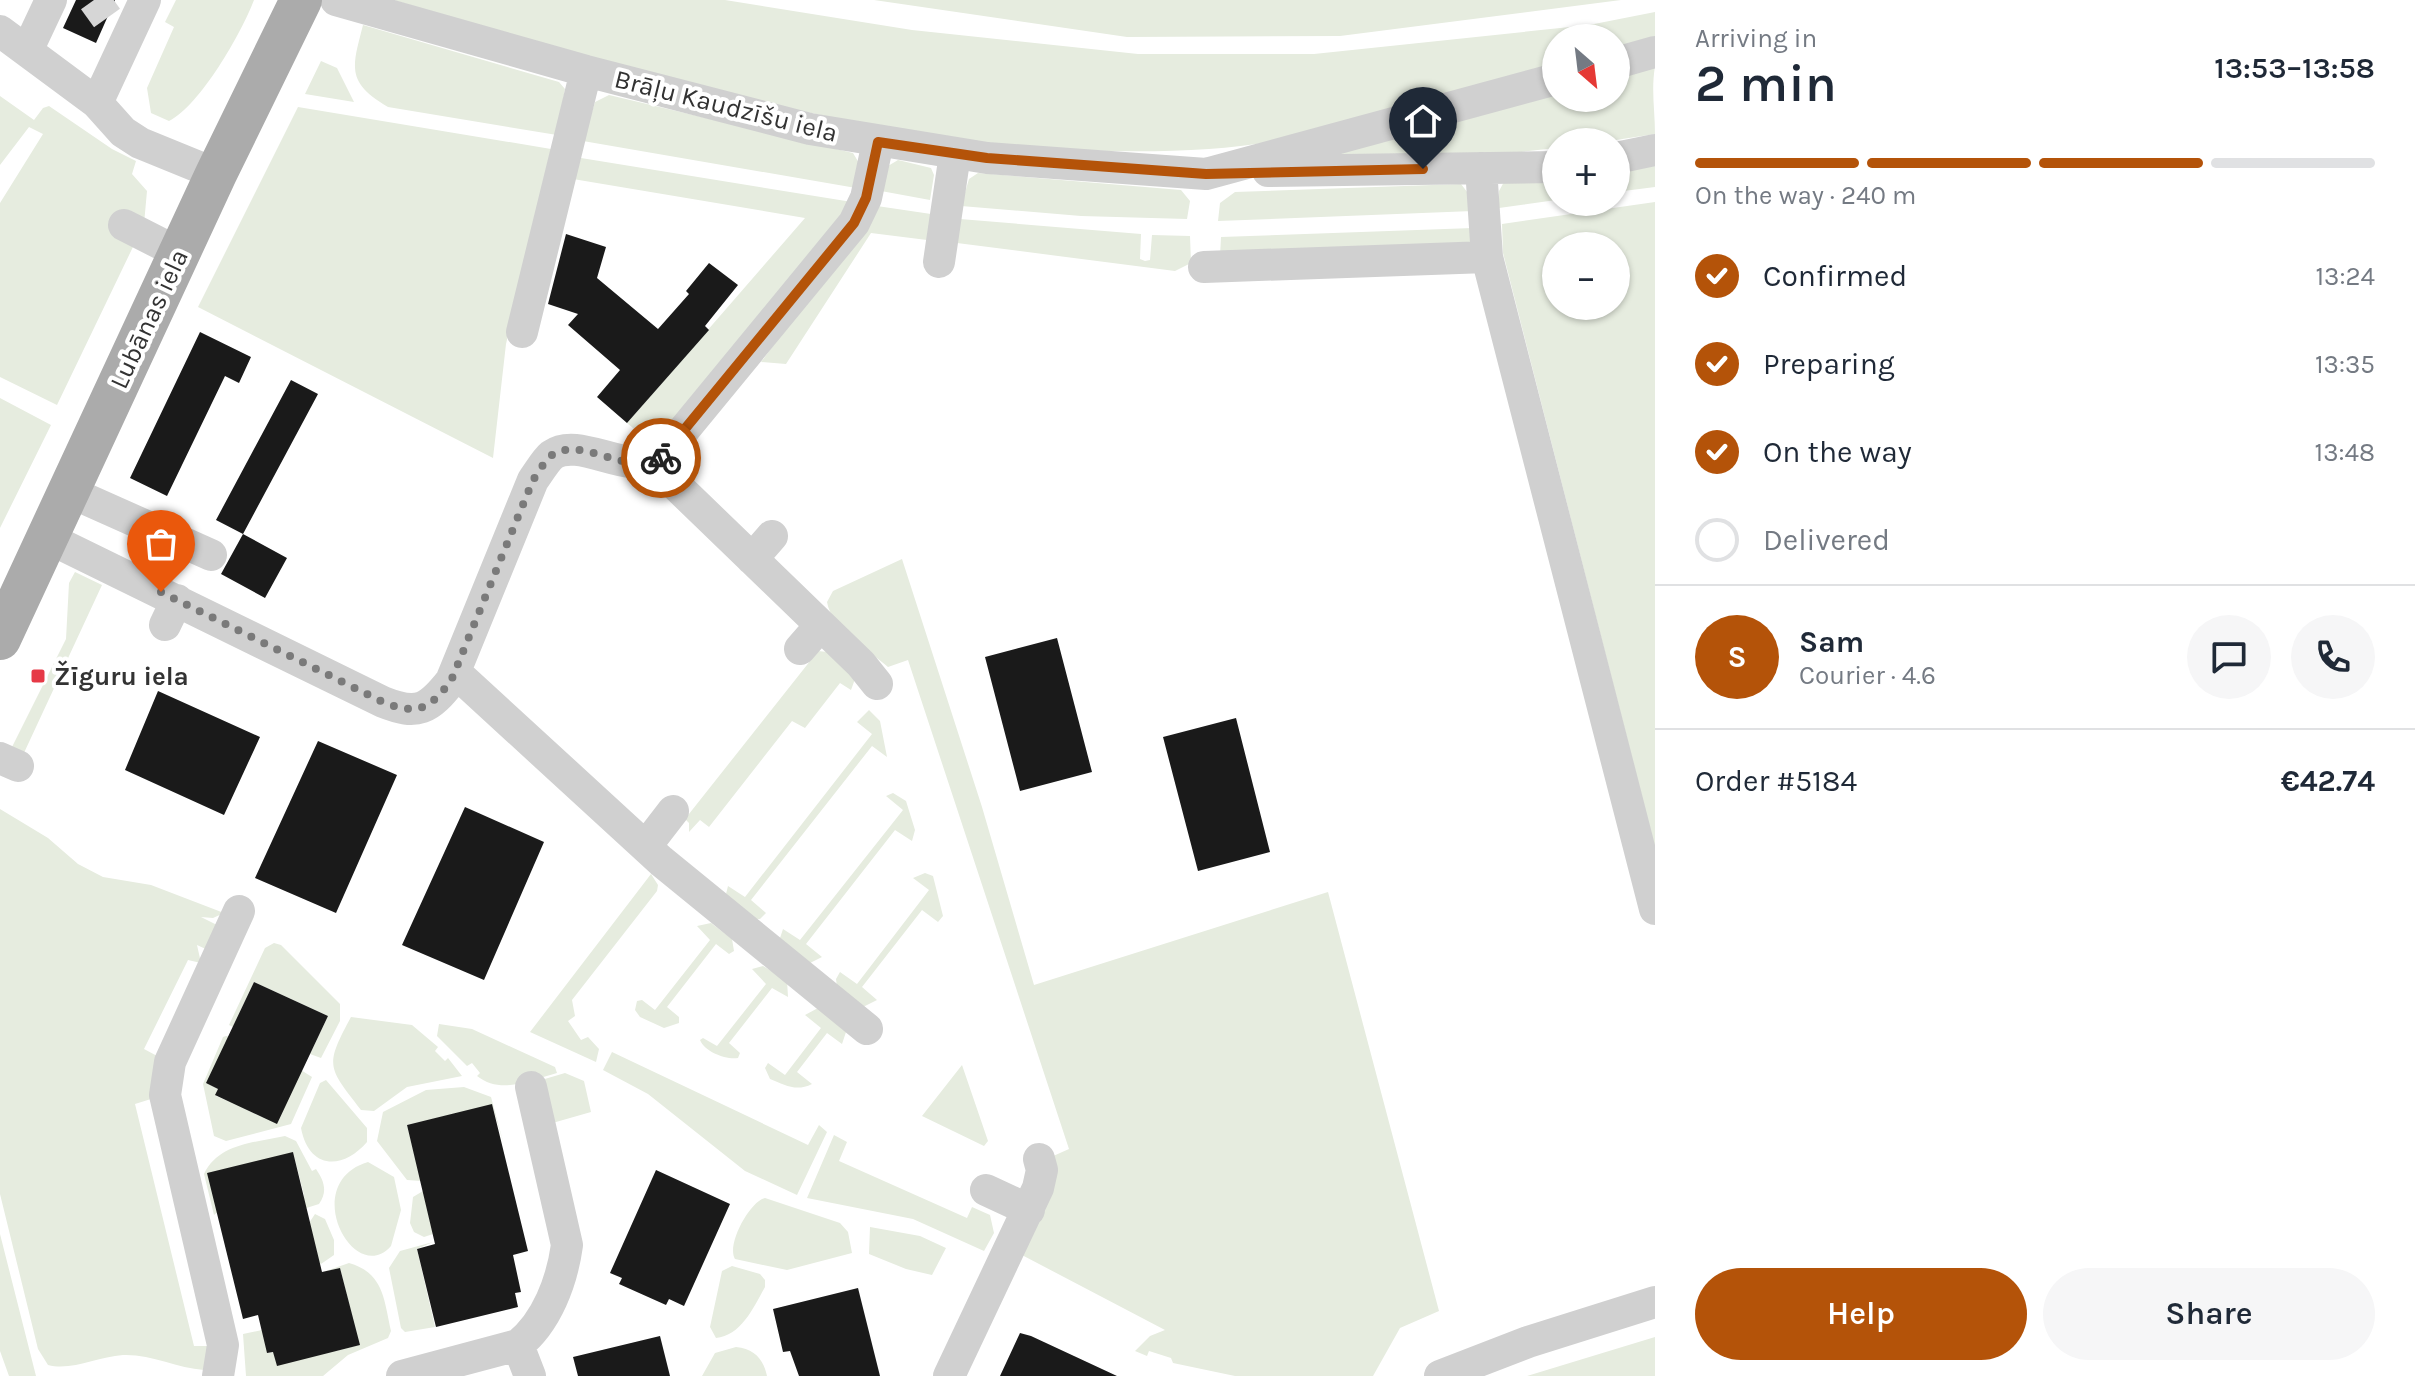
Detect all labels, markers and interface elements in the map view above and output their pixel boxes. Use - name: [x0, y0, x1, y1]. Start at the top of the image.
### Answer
- text: Arriving in: [1695, 23, 1817, 54]
- north arrow: [1542, 24, 1630, 112]
- map controls: [1542, 24, 1630, 320]
- text: 13:53–13:58: [2214, 50, 2375, 86]
- text: 2 min: [1695, 53, 1837, 114]
- street label: Brāļu Kaudzīšu iela: [611, 63, 841, 149]
- pin: [1389, 87, 1457, 169]
- icon: home: [1401, 99, 1445, 143]
- button: +: [1542, 128, 1630, 216]
- text: On the way · 240 m: [1695, 180, 1916, 211]
- button: −: [1542, 232, 1630, 320]
- street label: Lubānas iela: [103, 244, 195, 394]
- icon: check: [1695, 254, 1739, 298]
- text: Confirmed: [1763, 258, 1907, 294]
- text: 13:24: [2315, 261, 2375, 292]
- icon: check: [1695, 342, 1739, 386]
- text: Preparing: [1763, 346, 1895, 382]
- text: 13:35: [2315, 349, 2375, 380]
- courier: [621, 418, 701, 498]
- icon: check: [1695, 430, 1739, 474]
- text: On the way: [1763, 434, 1912, 470]
- icon: bike: [639, 436, 683, 480]
- text: 13:48: [2315, 437, 2375, 468]
- pin: [127, 510, 195, 592]
- icon: bag: [139, 522, 183, 566]
- text: Delivered: [1763, 522, 1890, 558]
- button: chat: [2187, 615, 2271, 699]
- button: phone: [2291, 615, 2375, 699]
- text: Sam: [1799, 624, 1864, 660]
- text: S: [1727, 639, 1747, 675]
- place label: Žīguru iela: [54, 660, 189, 692]
- text: Courier · 4.6: [1799, 660, 1936, 691]
- marker: Žīguru iela: [29, 667, 47, 685]
- text: Order #5184: [1695, 763, 1857, 799]
- text: €42.74: [2281, 763, 2375, 799]
- button: Help: [1695, 1268, 2027, 1360]
- button: Share: [2043, 1268, 2375, 1360]

